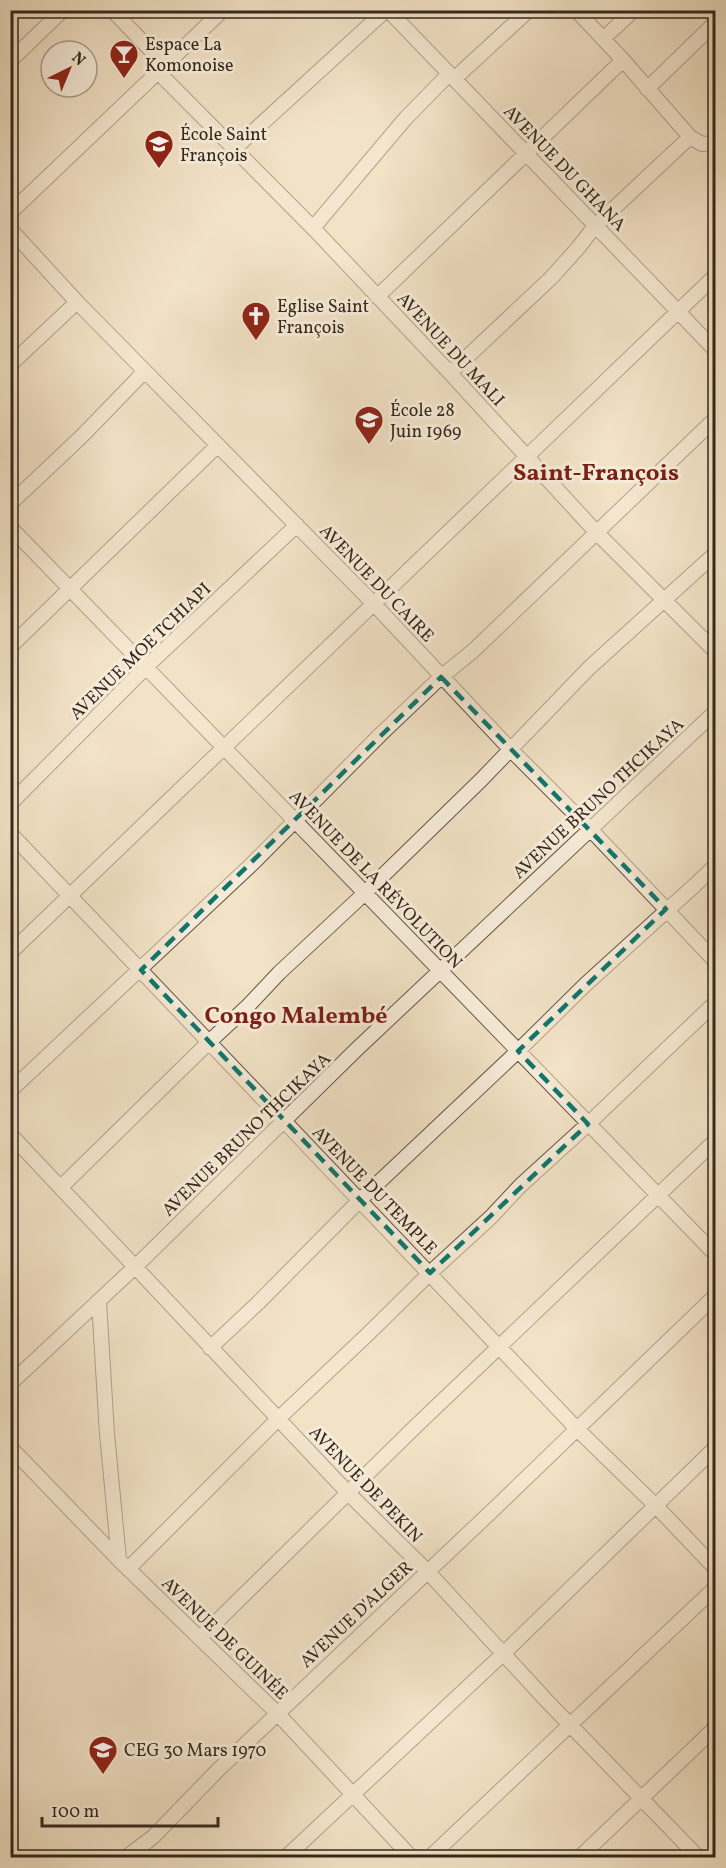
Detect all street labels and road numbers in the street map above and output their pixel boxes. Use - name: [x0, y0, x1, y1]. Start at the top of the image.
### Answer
- street label: AVENUE DU GHANA: [497, 100, 631, 238]
- street label: AVENUE DU MALI: [390, 287, 509, 413]
- street label: AVENUE DU CAIRE: [313, 519, 439, 649]
- street label: AVENUE MOE TCHIAPI: [65, 578, 217, 727]
- street label: AVENUE BRUNO THCIKAYA: [508, 713, 691, 885]
- street label: AVENUE DE LA RÉVOLUTION: [283, 785, 467, 975]
- street label: AVENUE BRUNO THCIKAYA: [157, 1047, 337, 1223]
- street label: AVENUE DU TEMPLE: [306, 1121, 442, 1261]
- street label: AVENUE DE PEKIN: [303, 1421, 427, 1549]
- street label: AVENUE D'ALGER: [295, 1556, 419, 1674]
- street label: AVENUE DE GUINÉE: [155, 1572, 293, 1706]

